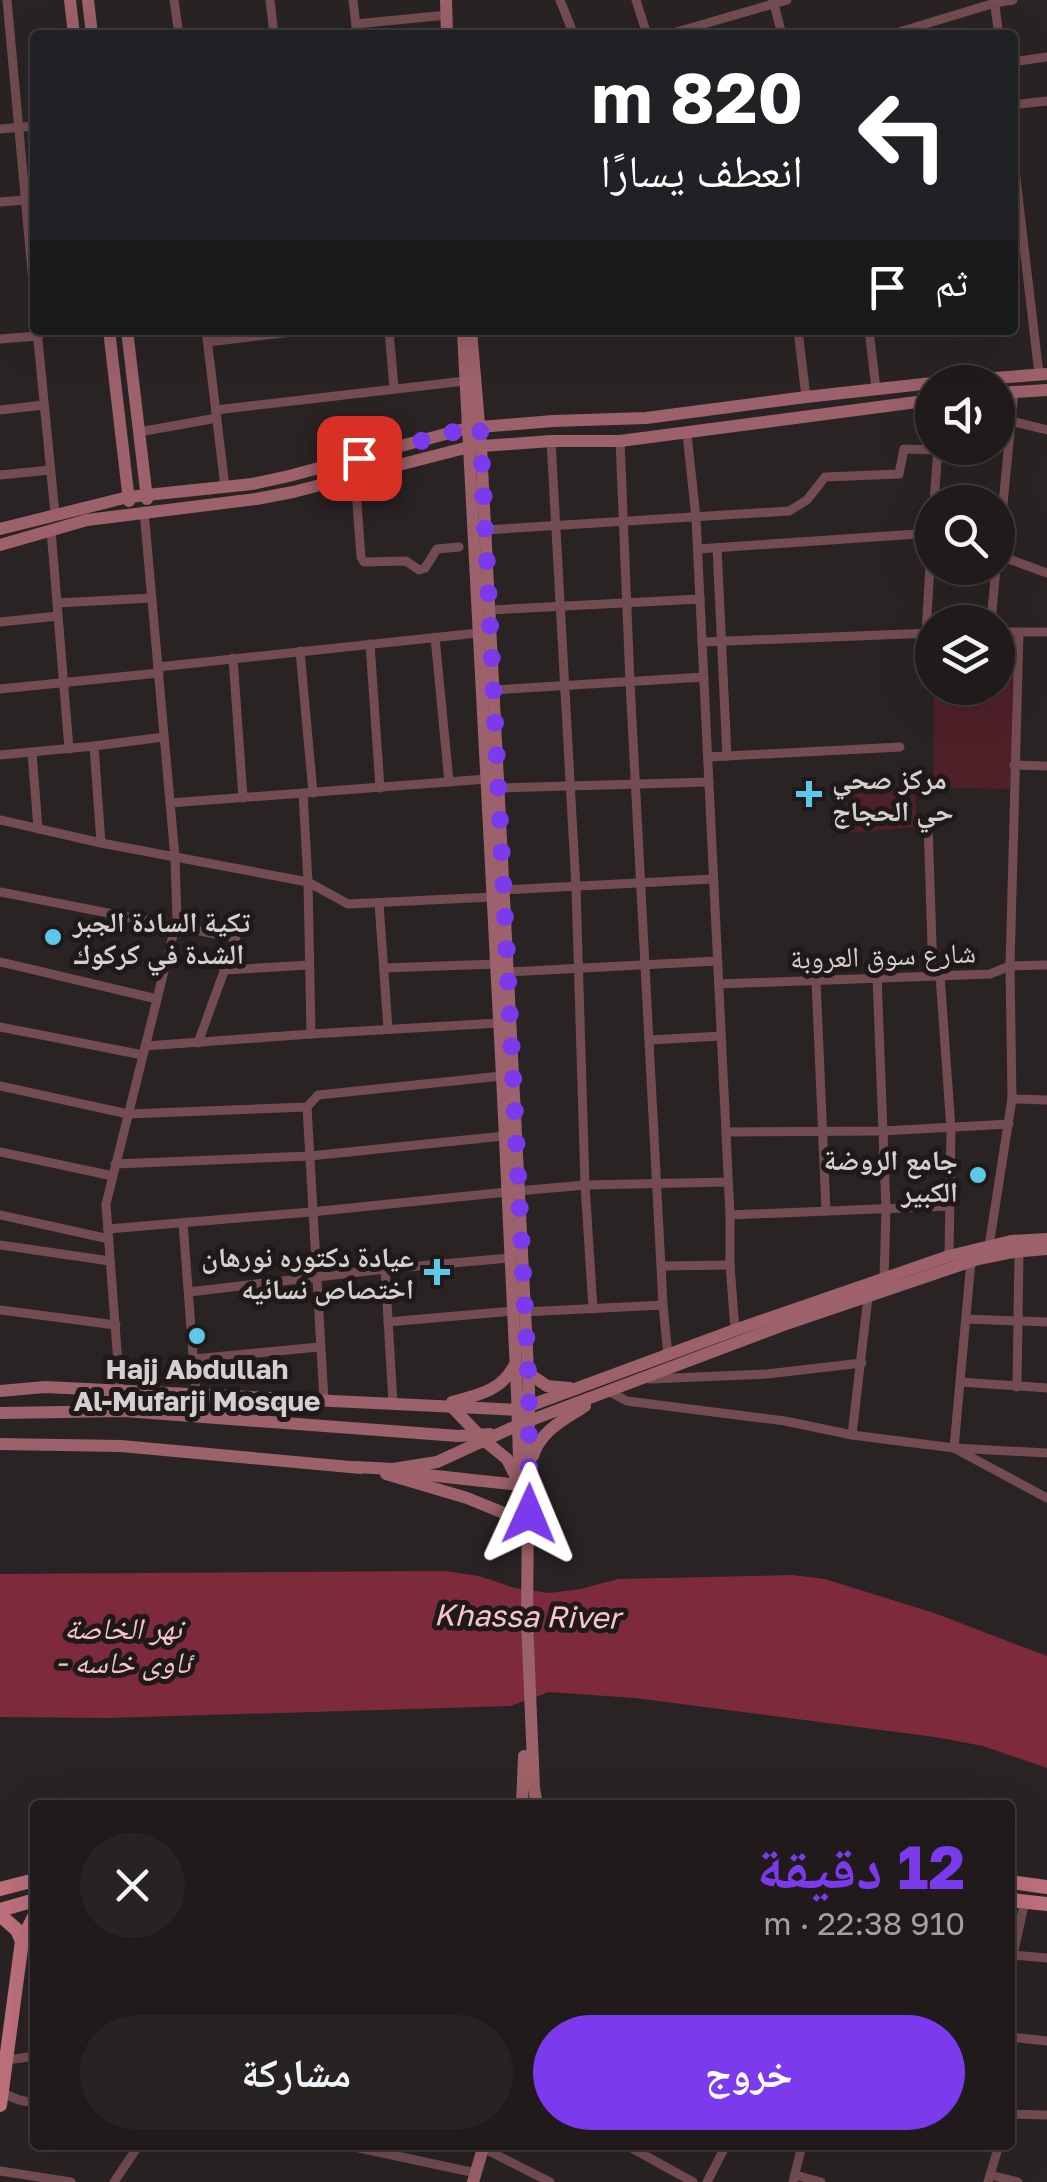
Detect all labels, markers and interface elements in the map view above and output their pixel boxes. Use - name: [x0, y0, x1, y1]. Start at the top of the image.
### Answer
- text: 820 m: [591, 54, 803, 138]
- icon: left: [838, 70, 968, 200]
- text: انعطف يسارًا: [600, 143, 803, 197]
- text: ثم: [935, 259, 968, 304]
- icon: arrive: [860, 260, 915, 315]
- map controls: [915, 365, 1015, 705]
- button: sound: [915, 365, 1015, 465]
- pin: [317, 416, 402, 501]
- icon: arrive: [332, 431, 387, 486]
- button: search: [915, 485, 1015, 585]
- button: layers: [915, 605, 1015, 705]
- place label: مركز صحي حي الحجاج: [832, 762, 954, 833]
- marker: مركز صحي حي الحجاج: [796, 781, 822, 807]
- place label: تكية السادة الجبر الشدة في كركوك: [72, 905, 251, 976]
- marker: تكية السادة الجبر الشدة في كركوك: [42, 926, 64, 948]
- street label: شارع سوق العروبة: [790, 935, 977, 977]
- place label: جامع الروضة الكبير: [824, 1143, 958, 1209]
- marker: جامع الروضة الكبير: [967, 1164, 989, 1186]
- place label: عيادة دكتوره نورهان اختصاص نسائيه: [201, 1240, 414, 1306]
- marker: عيادة دكتوره نورهان اختصاص نسائيه: [424, 1259, 450, 1285]
- marker: Hajj Abdullah Al-Mufarji Mosque: [186, 1325, 208, 1347]
- place label: Hajj Abdullah Al-Mufarji Mosque: [73, 1352, 321, 1417]
- position arrow: [477, 1462, 581, 1566]
- water label: Khassa River: [434, 1596, 625, 1636]
- water label: نهر الخاصة - ئاوی خاسە: [56, 1610, 195, 1681]
- text: 12 دقيقة: [757, 1830, 965, 1902]
- button: close: [80, 1833, 185, 1938]
- text: 910 m · 22:38: [763, 1904, 965, 1942]
- button: مشاركة: [80, 2015, 513, 2130]
- button: خروج: [533, 2015, 965, 2130]

